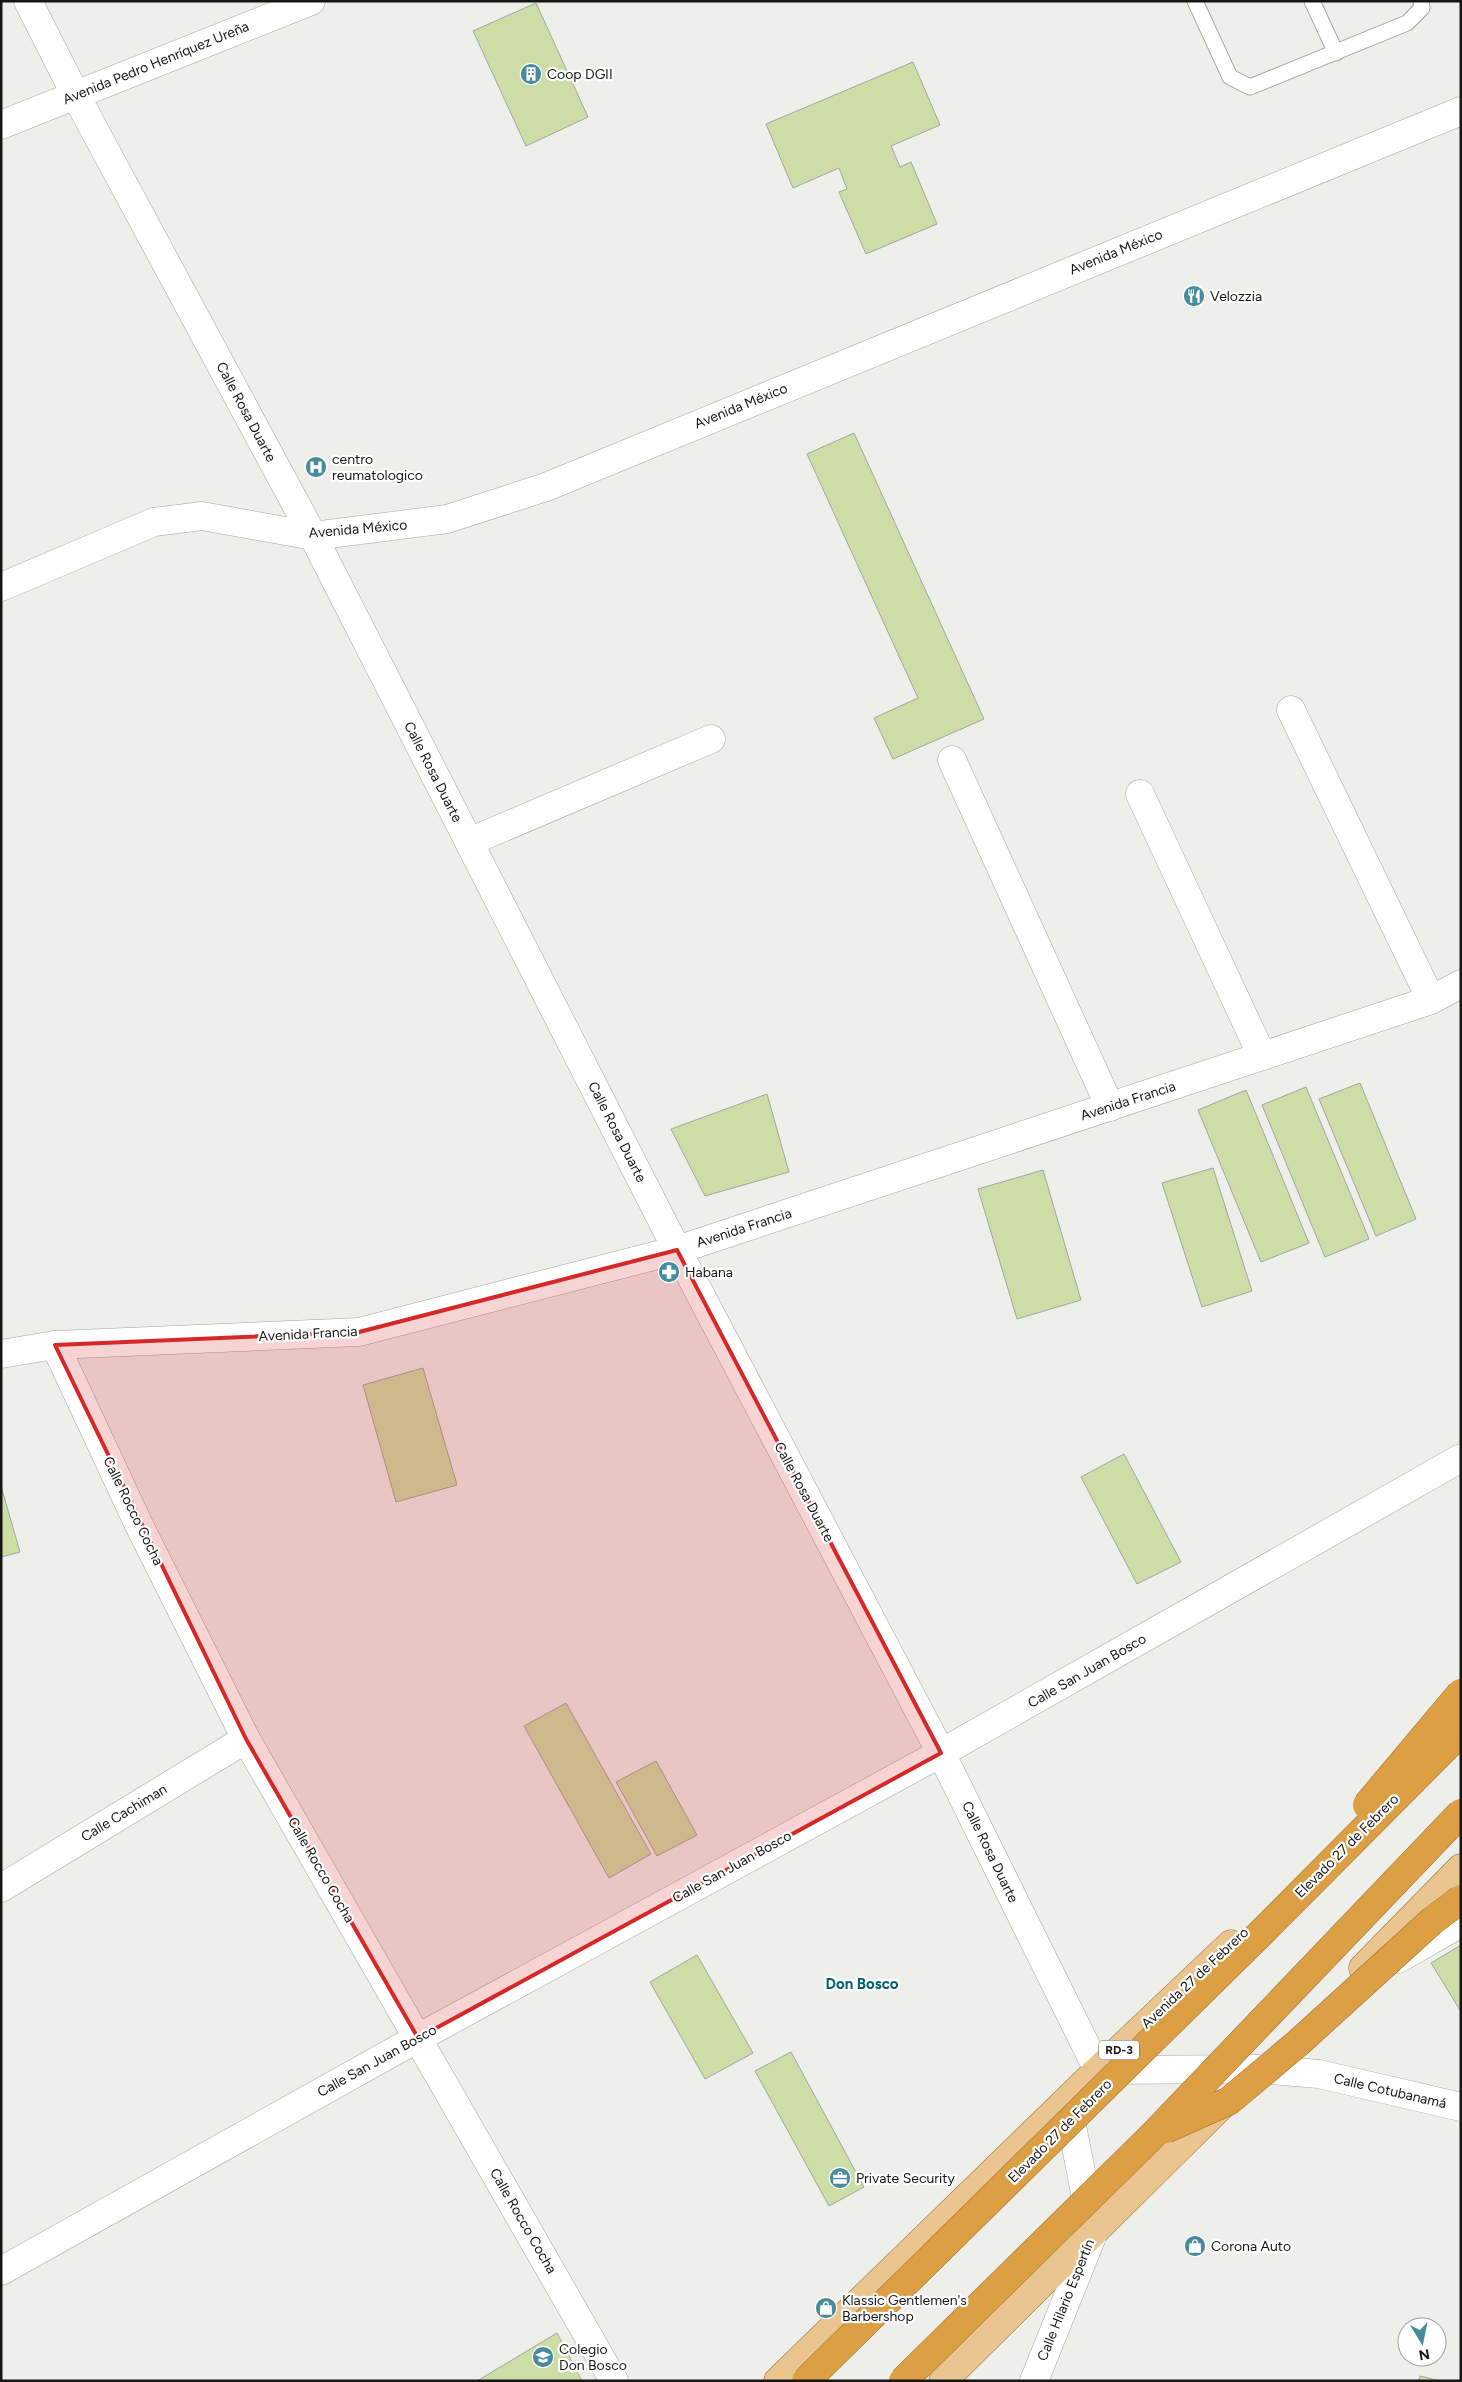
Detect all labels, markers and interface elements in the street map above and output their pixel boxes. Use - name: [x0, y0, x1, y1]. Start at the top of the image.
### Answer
- street label: Avenida Pedro Henríquez Ureña: [61, 18, 251, 108]
- building icon: Coop DGII: [519, 62, 543, 86]
- place label: Coop DGII: [547, 66, 613, 83]
- street label: Avenida México: [1067, 226, 1165, 278]
- restaurant icon: Velozzia: [1182, 284, 1206, 308]
- place label: Velozzia: [1210, 288, 1262, 305]
- street label: Calle Rosa Duarte: [213, 359, 280, 465]
- street label: Avenida México: [692, 380, 790, 432]
- place label: centro reumatologico: [332, 451, 423, 484]
- hospital icon: centro reumatologico: [304, 455, 328, 479]
- street label: Avenida México: [308, 516, 408, 542]
- street label: Calle Rosa Duarte: [400, 719, 466, 826]
- street label: Avenida Francia: [1078, 1078, 1178, 1124]
- street label: Calle Rosa Duarte: [584, 1079, 650, 1186]
- street label: Avenida Francia: [694, 1205, 794, 1251]
- pharmacy icon: Habana: [657, 1260, 681, 1284]
- place label: Habana: [685, 1264, 733, 1281]
- street label: Avenida Francia: [258, 1323, 358, 1345]
- street label: Calle Rosa Duarte: [771, 1439, 838, 1545]
- street label: Calle Rocco Cocha: [99, 1454, 167, 1568]
- street label: Calle San Juan Bosco: [1025, 1630, 1149, 1712]
- street label: Calle Cachiman: [78, 1781, 170, 1845]
- street label: Elevado 27 de Febrero: [1292, 1791, 1402, 1901]
- street label: Calle Rosa Duarte: [958, 1799, 1022, 1906]
- street label: Calle Rocco Cocha: [284, 1814, 358, 1926]
- street label: Calle San Juan Bosco: [669, 1827, 795, 1907]
- street label: Avenida 27 de Febrero: [1138, 1924, 1252, 2032]
- district label: Don Bosco: [825, 1975, 899, 1993]
- street label: Calle San Juan Bosco: [314, 2021, 440, 2101]
- road number: RD-3: [1099, 2040, 1139, 2060]
- street label: Calle Cotubanamá: [1332, 2070, 1448, 2112]
- street label: Elevado 27 de Febrero: [1005, 2076, 1115, 2186]
- street label: Calle Rocco Cocha: [486, 2165, 560, 2277]
- office icon: Private Security: [828, 2166, 852, 2190]
- place label: Private Security: [856, 2170, 956, 2187]
- shop icon: Corona Auto: [1183, 2234, 1207, 2258]
- street label: Calle Hilario Espertín: [1034, 2236, 1098, 2363]
- place label: Corona Auto: [1211, 2238, 1291, 2255]
- place label: Klassic Gentlemen's Barbershop: [842, 2292, 967, 2325]
- shop icon: Klassic Gentlemen's Barbershop: [814, 2296, 838, 2320]
- north arrow: [1397, 2317, 1447, 2367]
- place label: Colegio Don Bosco: [559, 2341, 627, 2374]
- school or university icon: Colegio Don Bosco: [531, 2345, 555, 2369]
- text: N: [1417, 2345, 1431, 2364]

